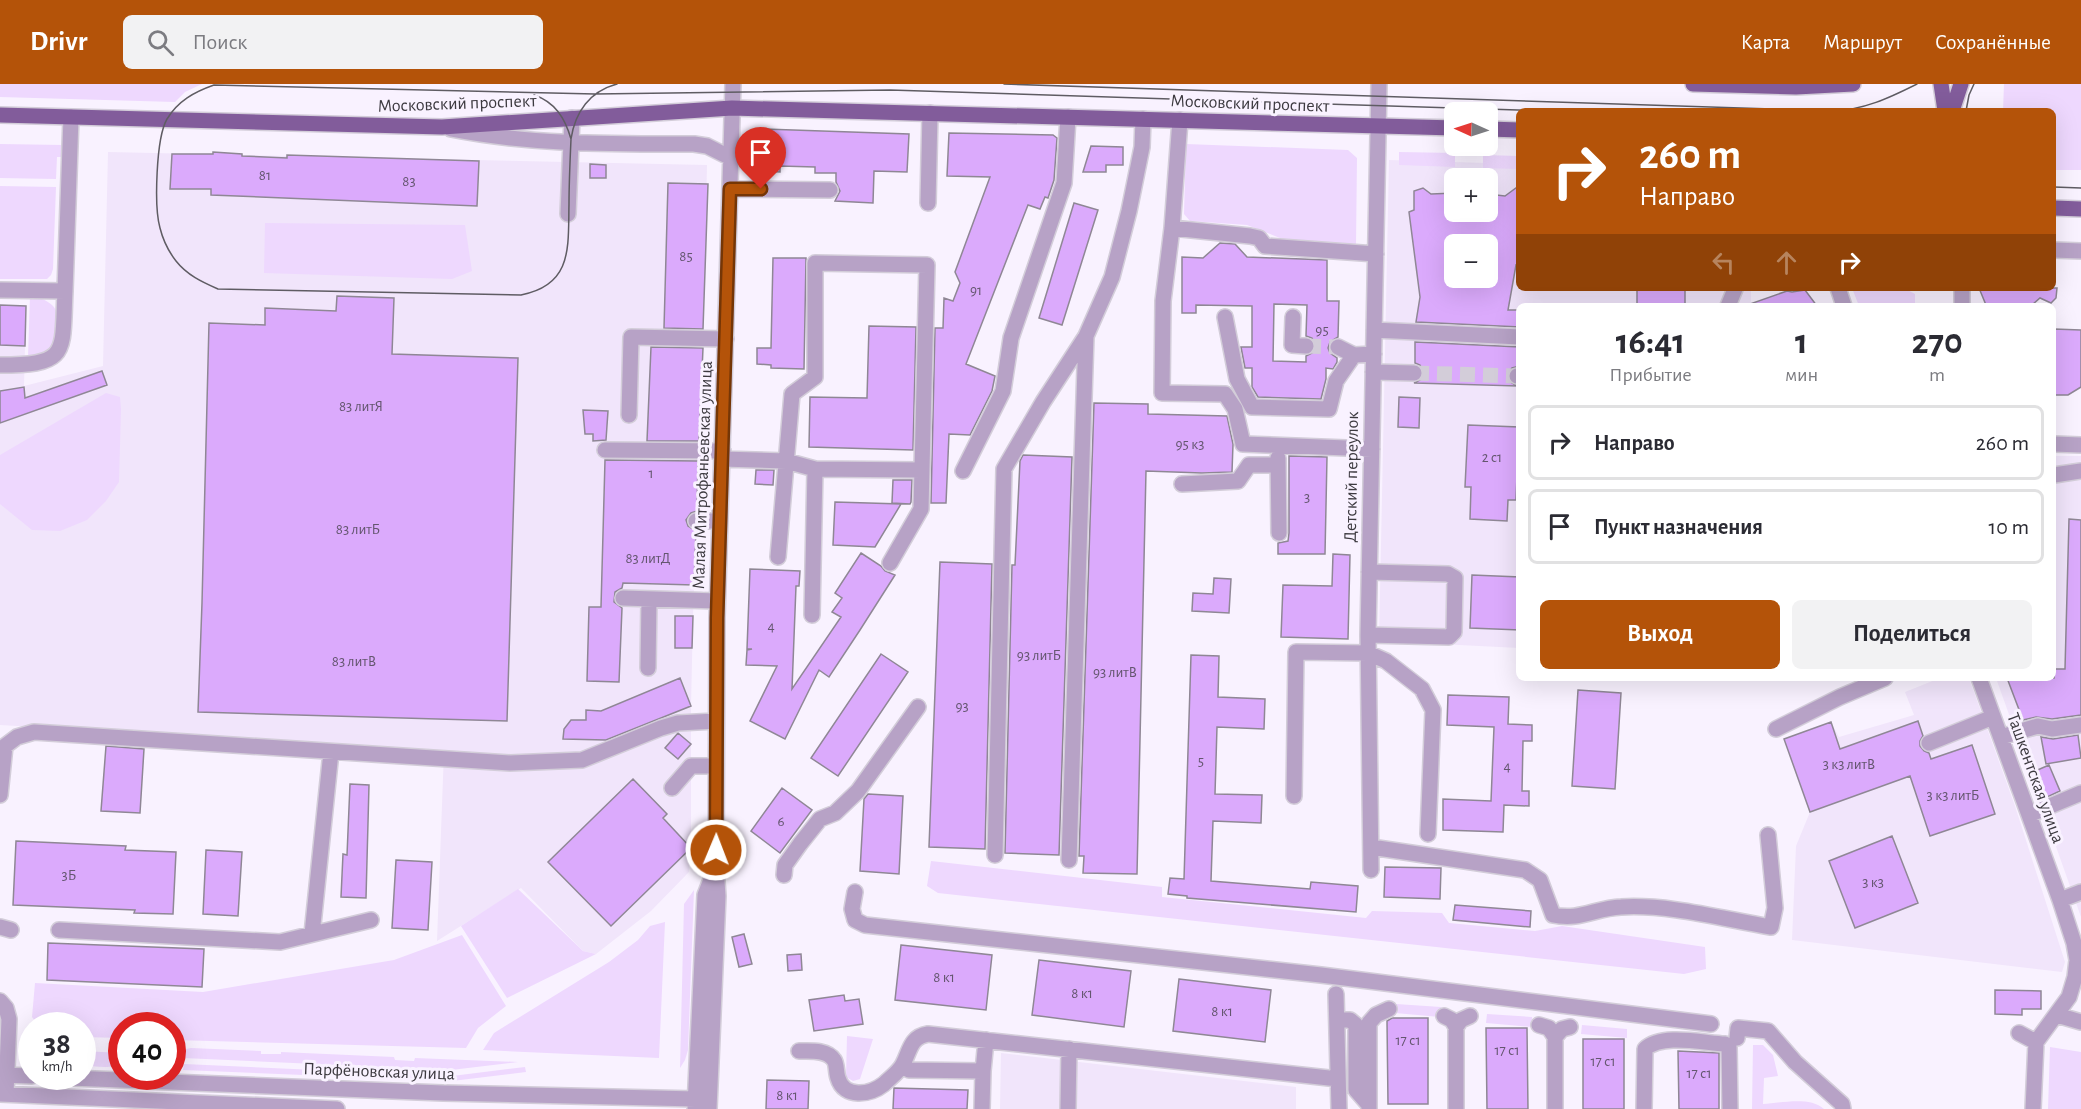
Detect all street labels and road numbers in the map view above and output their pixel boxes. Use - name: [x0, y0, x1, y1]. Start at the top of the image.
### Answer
- street label: Московский проспект: [377, 92, 537, 116]
- street label: Московский проспект: [1170, 92, 1330, 116]
- street label: Малая Митрофаньевская улица: [690, 360, 716, 590]
- street label: Детский переулок: [1342, 411, 1362, 543]
- street label: Ташкентская улица: [2003, 711, 2067, 846]
- street label: Парфёновская улица: [303, 1060, 455, 1084]

